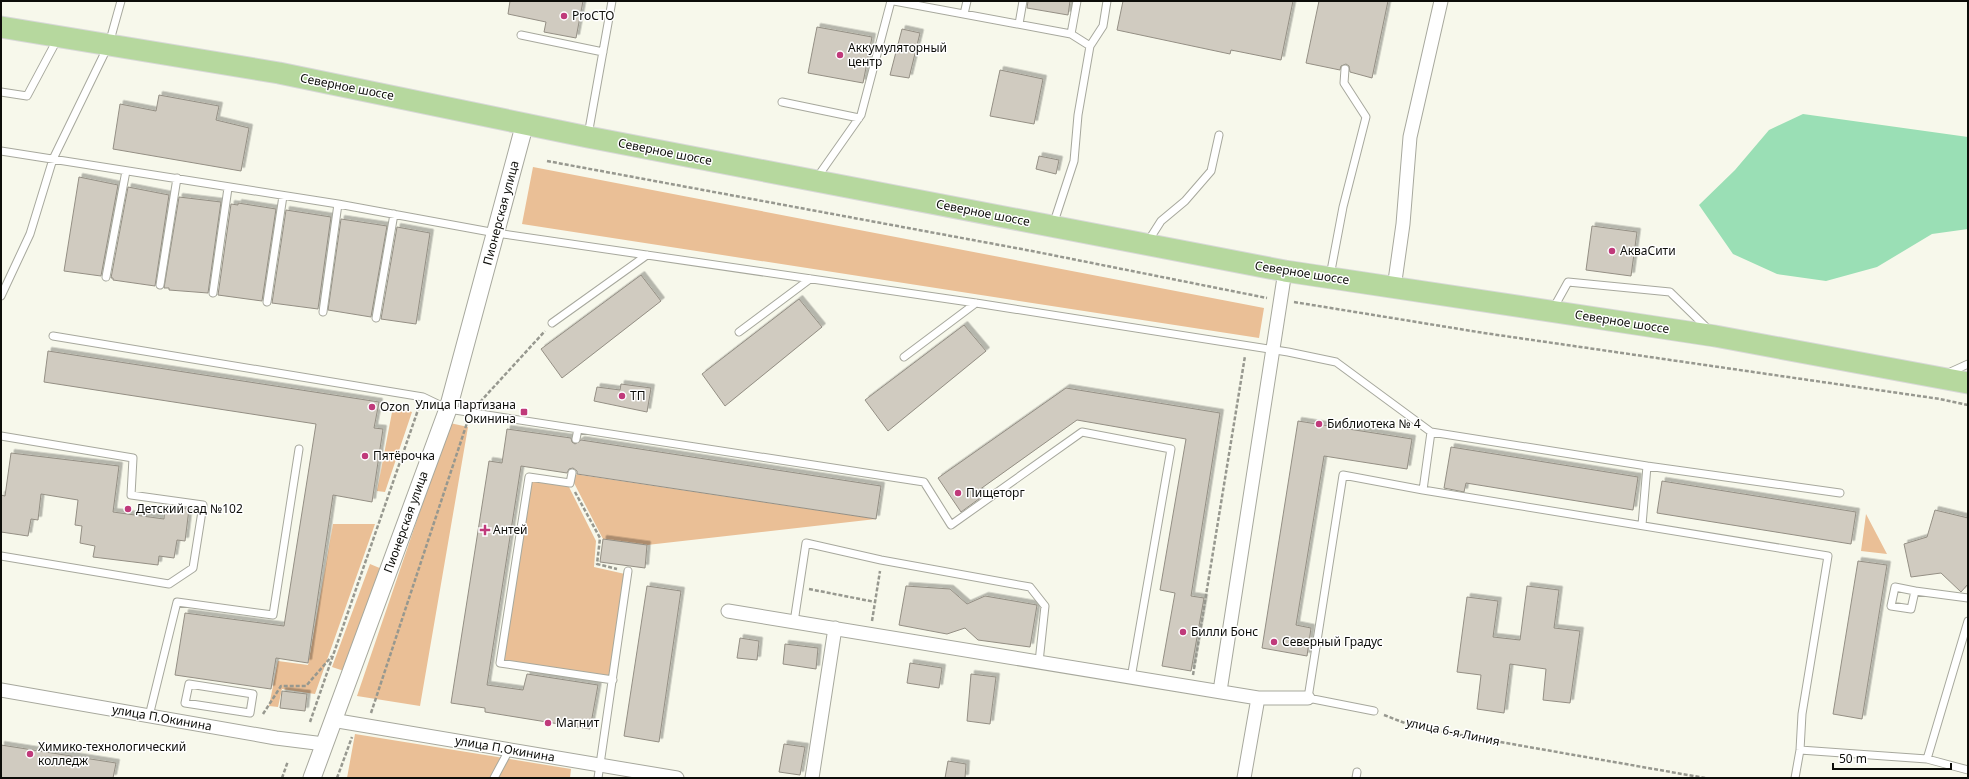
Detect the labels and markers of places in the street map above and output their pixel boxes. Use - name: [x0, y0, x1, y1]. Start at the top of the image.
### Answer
- place label: ProСТО: [572, 7, 614, 24]
- marker: ProСТО: [559, 11, 569, 21]
- place label: Аккумуляторный центр: [848, 39, 947, 70]
- marker: Аккумуляторный центр: [835, 50, 845, 60]
- place label: АкваСити: [1620, 242, 1676, 259]
- marker: АкваСити: [1607, 246, 1617, 256]
- place label: ТП: [630, 387, 645, 404]
- marker: ТП: [617, 391, 627, 401]
- place label: Улица Партизана Окинина: [415, 396, 516, 427]
- place label: Ozon: [380, 398, 410, 415]
- marker: Ozon: [367, 402, 377, 412]
- marker: Улица Партизана Окинина: [519, 407, 529, 417]
- place label: Библиотека № 4: [1327, 415, 1421, 432]
- marker: Библиотека № 4: [1314, 419, 1324, 429]
- place label: Пятёрочка: [373, 447, 435, 464]
- marker: Пятёрочка: [360, 451, 370, 461]
- place label: Пищеторг: [966, 484, 1025, 501]
- marker: Пищеторг: [953, 488, 963, 498]
- place label: Детский сад №102: [136, 500, 243, 517]
- marker: Детский сад №102: [123, 504, 133, 514]
- place label: Антей: [493, 521, 528, 538]
- marker: Антей: [480, 525, 490, 535]
- place label: Билли Бонс: [1191, 623, 1258, 640]
- marker: Билли Бонс: [1178, 627, 1188, 637]
- place label: Северный Градус: [1282, 633, 1383, 650]
- marker: Северный Градус: [1269, 637, 1279, 647]
- place label: Магнит: [556, 714, 600, 731]
- marker: Магнит: [543, 718, 553, 728]
- place label: Химико-технологический колледж: [38, 738, 186, 769]
- marker: Химико-технологический колледж: [25, 749, 35, 759]

